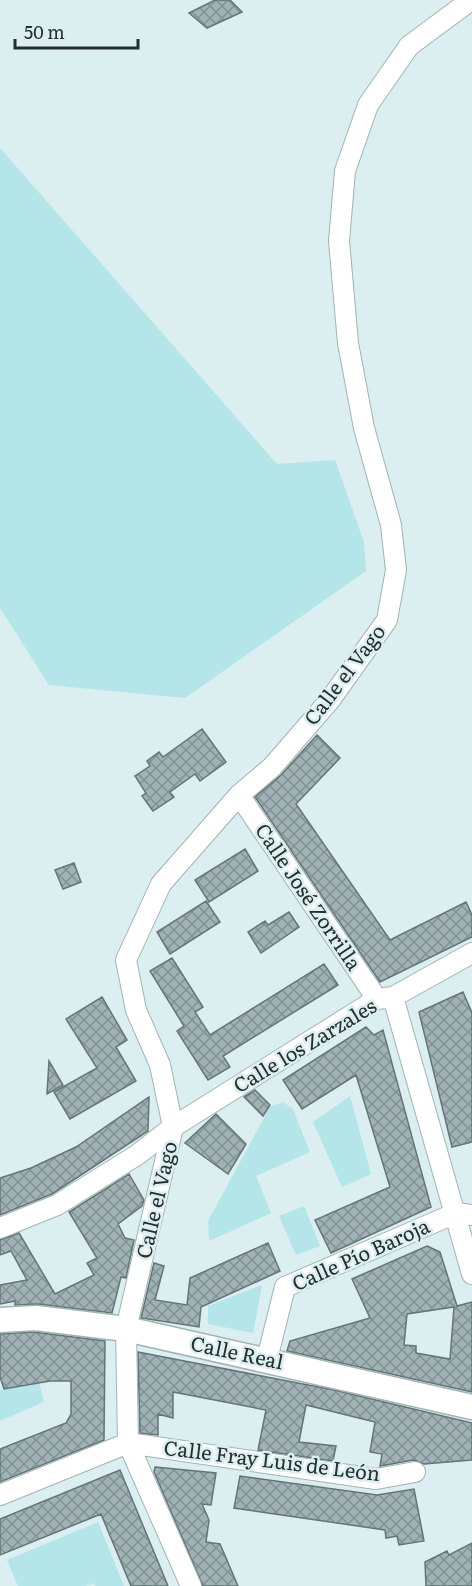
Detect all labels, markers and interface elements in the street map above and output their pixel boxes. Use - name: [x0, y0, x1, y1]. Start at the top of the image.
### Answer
- scale bar: [15, 12, 138, 50]
- text: 50 m: [24, 18, 65, 45]
- street label: Calle el Vago: [295, 617, 391, 731]
- street label: Calle José Zorrilla: [249, 816, 370, 976]
- street label: Calle los Zarzales: [227, 990, 381, 1099]
- street label: Calle el Vago: [127, 1138, 183, 1261]
- street label: Calle Pío Baroja: [286, 1209, 434, 1297]
- street label: Calle Real: [188, 1327, 287, 1376]
- street label: Calle Fray Luis de León: [162, 1431, 382, 1487]

